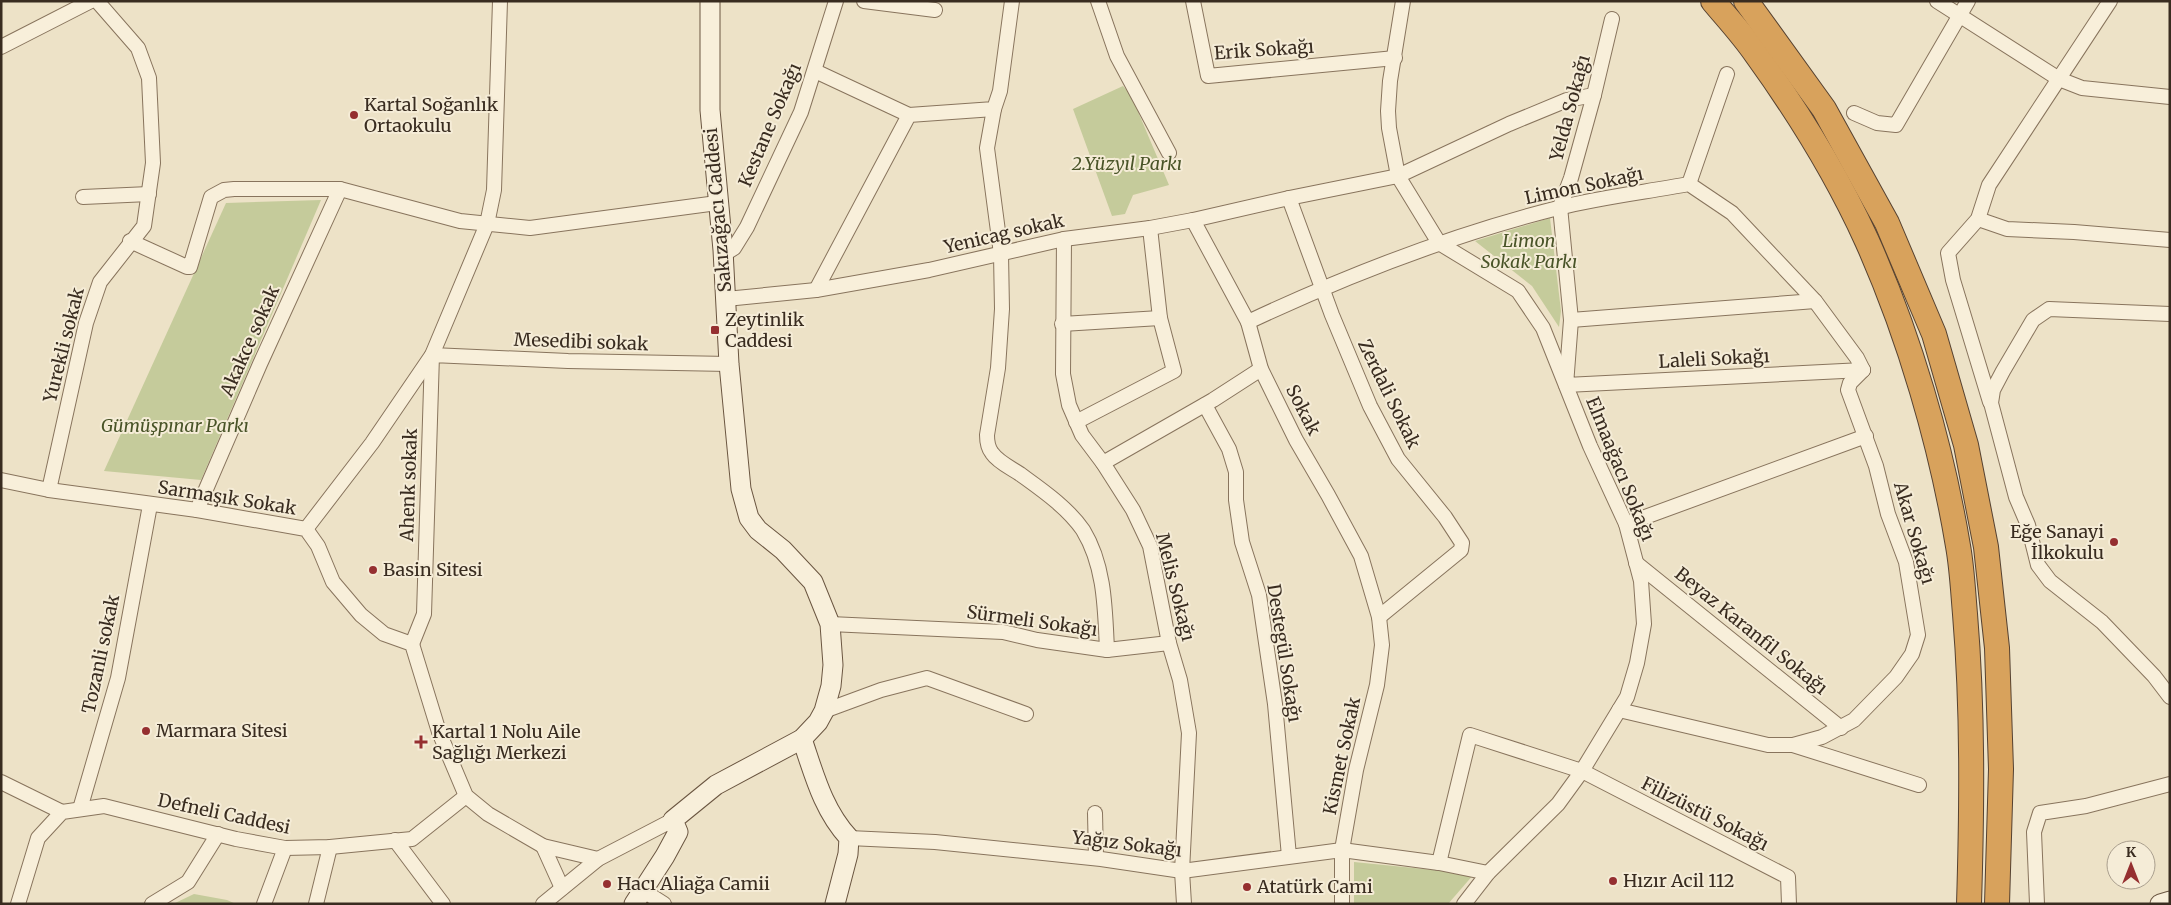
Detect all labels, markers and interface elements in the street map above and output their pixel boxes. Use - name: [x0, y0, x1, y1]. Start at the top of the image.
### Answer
- street label: Erik Sokağı: [1213, 35, 1315, 64]
- street label: Yelda Sokağı: [1544, 52, 1595, 165]
- street label: Kestane Sokağı: [733, 59, 806, 190]
- place label: Kartal Soğanlık Ortaokulu: [364, 93, 499, 137]
- marker: Kartal Soğanlık Ortaokulu: [348, 109, 360, 121]
- street label: Sakızağacı Caddesi: [699, 127, 736, 293]
- park label: 2.Yüzyıl Parkı: [1071, 152, 1182, 175]
- street label: Limon Sokağı: [1523, 162, 1645, 209]
- street label: Yenicag sokak: [941, 208, 1067, 259]
- park label: Limon Sokak Parkı: [1481, 229, 1577, 273]
- street label: Akakce sokak: [214, 281, 284, 401]
- street label: Yurekli sokak: [38, 284, 89, 406]
- place label: Zeyti̇nli̇k Caddesi̇: [725, 308, 805, 352]
- marker: Zeyti̇nli̇k Caddesi̇: [709, 324, 721, 336]
- street label: Mesedibi sokak: [513, 328, 649, 355]
- street label: Zerdali Sokak: [1353, 335, 1426, 453]
- street label: Laleli Sokağı: [1658, 344, 1770, 373]
- street label: Sokak: [1281, 381, 1326, 439]
- street label: Elmaağacı Sokağı: [1581, 393, 1660, 544]
- park label: Gümüşpınar Parkı: [101, 414, 249, 437]
- street label: Ahenk sokak: [395, 427, 422, 543]
- street label: Sarmaşık Sokak: [156, 475, 299, 520]
- street label: Akar Sokağı: [1889, 478, 1940, 587]
- place label: Eğe Sanayi İlkokulu: [2010, 520, 2104, 564]
- street label: Melis Sokağı: [1151, 530, 1200, 644]
- marker: Eğe Sanayi İlkokulu: [2108, 536, 2120, 548]
- place label: Basin Sitesi: [383, 558, 483, 581]
- street label: Beyaz Karanfil Sokağı: [1670, 562, 1832, 699]
- marker: Basin Sitesi: [367, 564, 379, 576]
- street label: Destegül Sokağı: [1262, 582, 1307, 724]
- street label: Tozanli sokak: [77, 592, 124, 716]
- street label: Sürmeli Sokağı: [965, 600, 1099, 641]
- street label: Kismet Sokak: [1318, 694, 1365, 817]
- place label: Marmara Sitesi: [156, 719, 288, 742]
- place label: Kartal 1 Nolu Aile Sağlığı Merkezi: [432, 720, 581, 764]
- marker: Marmara Sitesi: [140, 725, 152, 737]
- marker: Kartal 1 Nolu Aile Sağlığı Merkezi: [414, 735, 428, 749]
- street label: Filizüstü Sokağı: [1638, 772, 1773, 856]
- street label: Defneli Caddesi: [156, 788, 293, 839]
- street label: Yağız Sokağı: [1070, 825, 1183, 862]
- north arrow: [2106, 840, 2156, 890]
- text: K: [2126, 843, 2137, 861]
- place label: Hızır Acil 112: [1623, 869, 1735, 892]
- place label: Hacı Aliağa Camii: [617, 872, 770, 895]
- place label: Atatürk Cami: [1256, 875, 1373, 898]
- marker: Hızır Acil 112: [1607, 875, 1619, 887]
- marker: Hacı Aliağa Camii: [601, 878, 613, 890]
- marker: Atatürk Cami: [1241, 881, 1253, 893]

